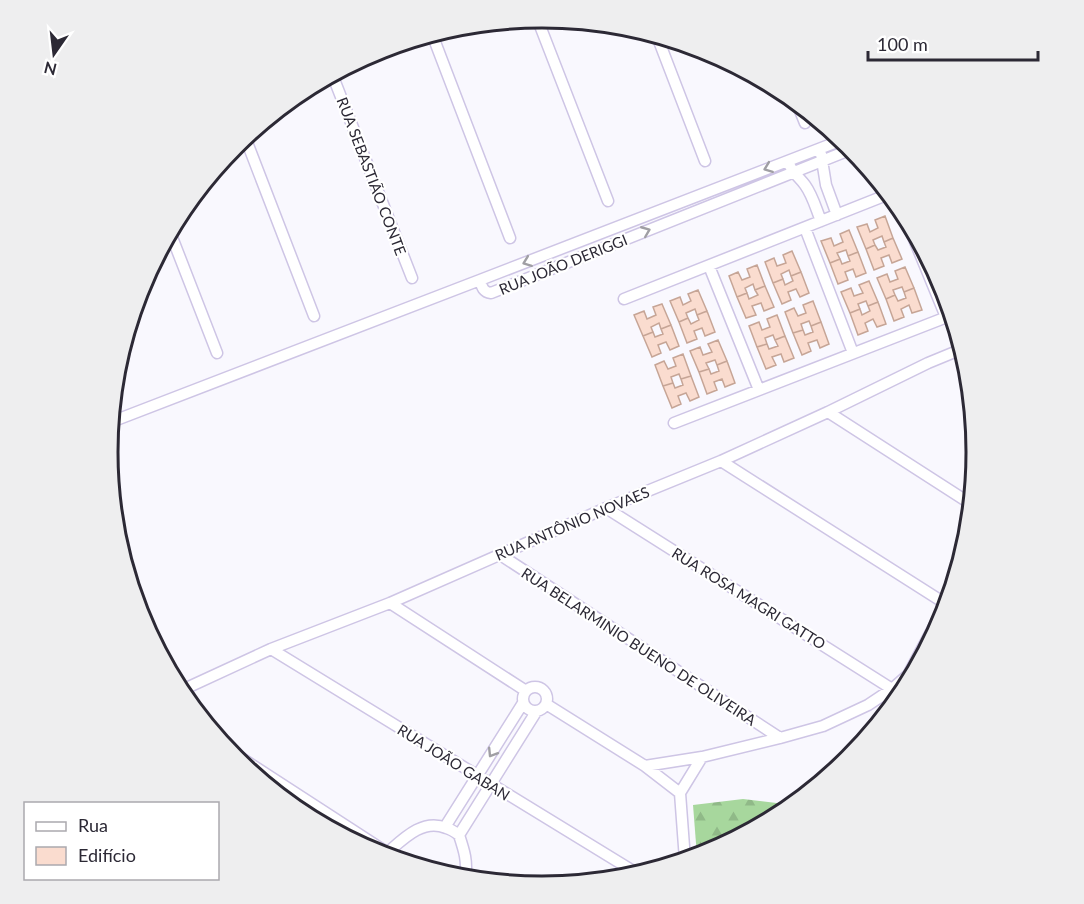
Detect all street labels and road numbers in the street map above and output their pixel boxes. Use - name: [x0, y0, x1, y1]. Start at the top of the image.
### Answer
- street label: RUA SEBASTIÃO CONTE: [334, 94, 410, 258]
- street label: RUA JOÃO DERIGGI: [496, 230, 630, 298]
- street label: RUA ANTÔNIO NOVAES: [492, 482, 652, 564]
- street label: RUA ROSA MAGRI GATTO: [669, 543, 829, 653]
- street label: RUA BELARMINIO BUENO DE OLIVEIRA: [518, 563, 760, 729]
- street label: RUA JOÃO GABAN: [394, 720, 514, 804]

